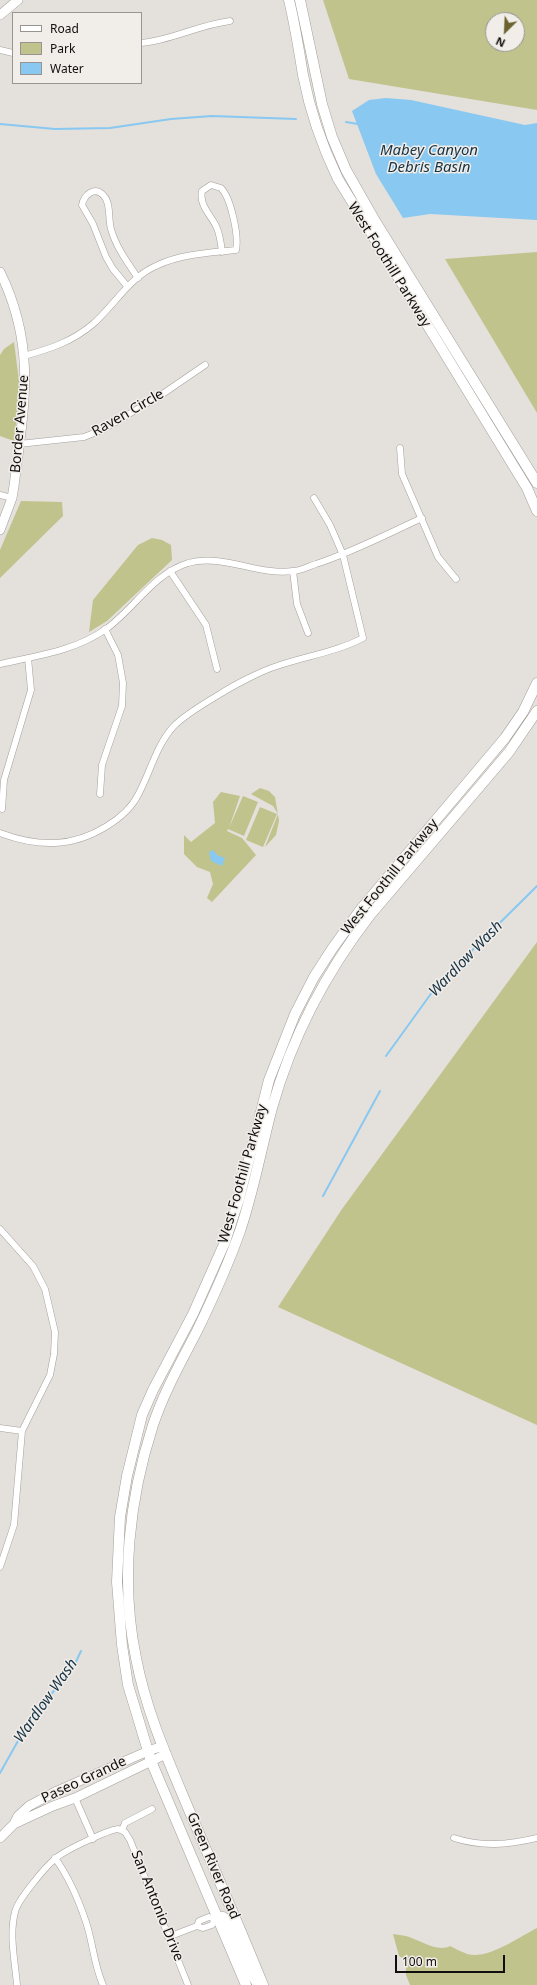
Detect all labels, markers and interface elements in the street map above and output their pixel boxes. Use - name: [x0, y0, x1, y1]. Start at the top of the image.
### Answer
- legend: [12, 12, 142, 84]
- north arrow: [485, 12, 525, 52]
- text: Road: [50, 20, 79, 37]
- text: N: [493, 34, 507, 51]
- text: Park: [50, 40, 75, 57]
- text: Water: [50, 60, 84, 77]
- water label: Mabey Canyon Debris Basin: [380, 142, 478, 177]
- street label: West Foothill Parkway: [344, 199, 434, 331]
- street label: Border Avenue: [7, 374, 33, 474]
- street label: Raven Circle: [89, 386, 167, 440]
- street label: West Foothill Parkway: [338, 816, 442, 938]
- water label: Wardlow Wash: [425, 917, 507, 1001]
- street label: West Foothill Parkway: [215, 1102, 271, 1246]
- water label: Wardlow Wash: [10, 1656, 82, 1746]
- street label: Paseo Grande: [39, 1753, 129, 1807]
- street label: Green River Road: [183, 1810, 243, 1922]
- street label: San Antonio Drive: [127, 1848, 187, 1964]
- scale bar: [397, 1947, 507, 1973]
- text: 100 m: [402, 1953, 437, 1970]

